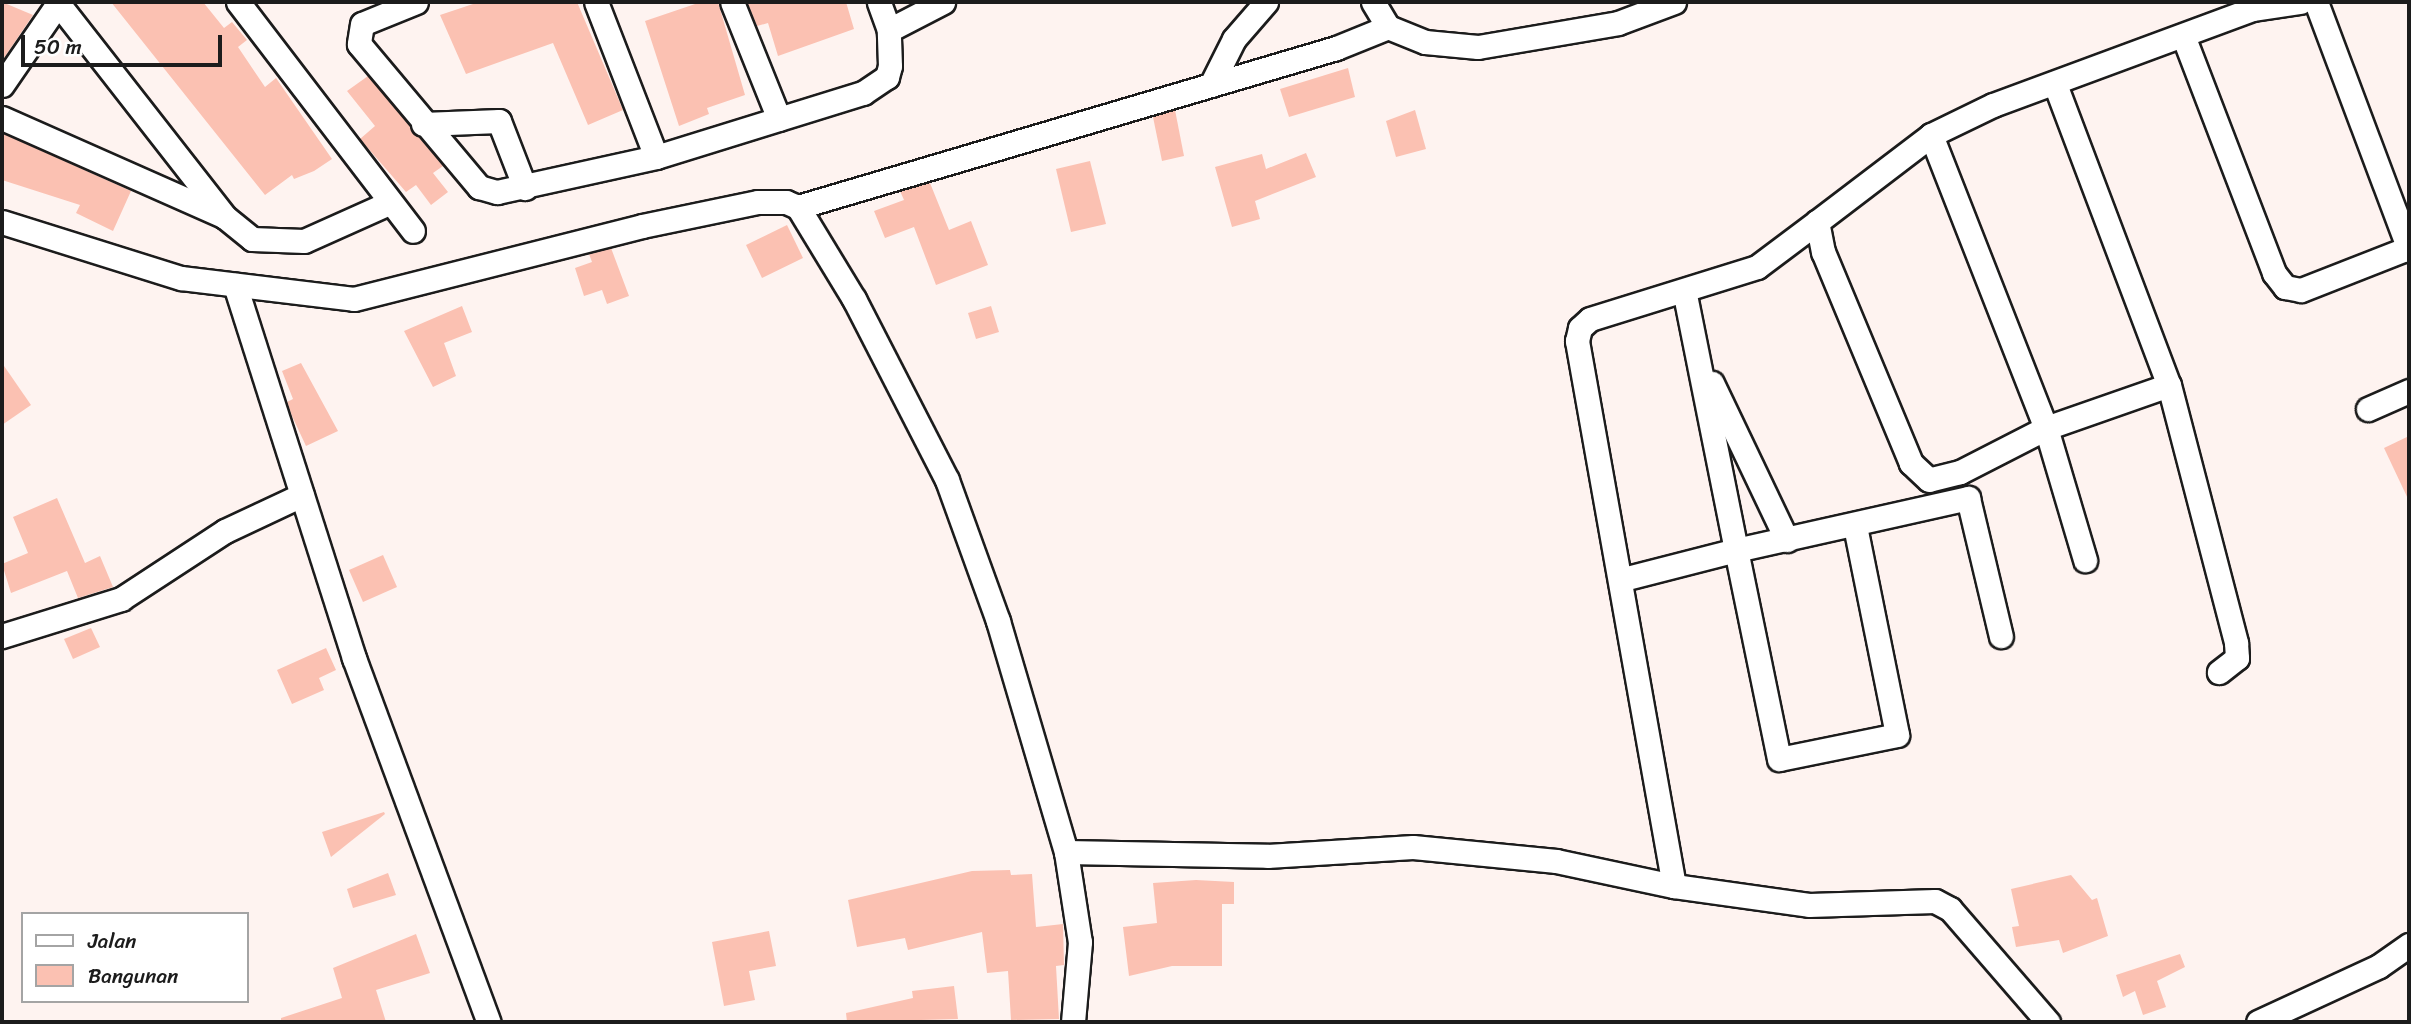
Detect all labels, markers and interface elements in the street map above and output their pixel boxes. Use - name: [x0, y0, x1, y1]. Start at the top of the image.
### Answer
- scale bar: [24, 21, 226, 65]
- text: 50 m: [34, 28, 82, 66]
- legend: [21, 912, 248, 1003]
- text: Jalan: [88, 922, 136, 960]
- text: Bangunan: [88, 957, 178, 995]

